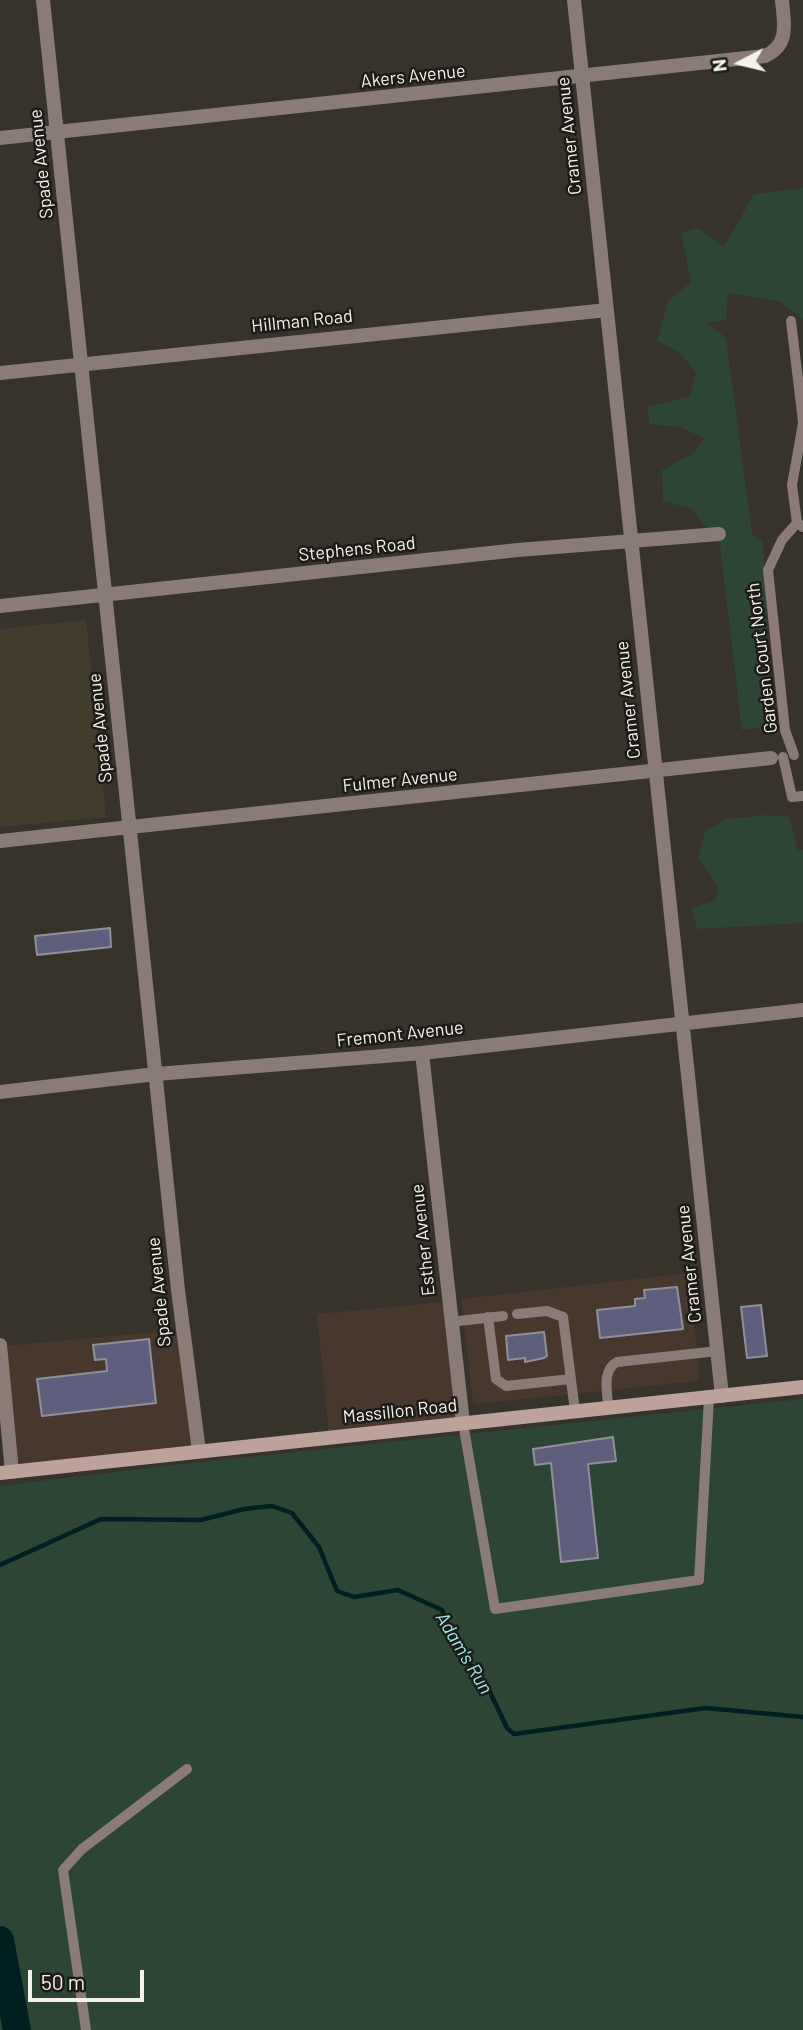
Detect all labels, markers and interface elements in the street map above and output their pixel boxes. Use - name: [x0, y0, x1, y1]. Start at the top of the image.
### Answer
- north arrow: [705, 28, 775, 98]
- text: N: [706, 58, 731, 73]
- street label: Akers Avenue: [360, 60, 466, 92]
- street label: Cramer Avenue: [552, 76, 586, 196]
- street label: Spade Avenue: [25, 108, 57, 220]
- street label: Hillman Road: [250, 305, 354, 337]
- street label: Stephens Road: [298, 532, 416, 566]
- street label: Garden Court North: [742, 581, 782, 735]
- street label: Cramer Avenue: [611, 640, 645, 760]
- street label: Spade Avenue: [84, 672, 116, 784]
- street label: Fulmer Avenue: [341, 763, 459, 797]
- street label: Fremont Avenue: [335, 1017, 465, 1051]
- street label: Esther Avenue: [406, 1183, 440, 1297]
- street label: Cramer Avenue: [672, 1204, 706, 1324]
- street label: Spade Avenue: [143, 1236, 175, 1348]
- street label: Massillon Road: [342, 1394, 458, 1428]
- water label: Adam's Run: [431, 1608, 497, 1698]
- scale bar: [32, 1956, 147, 2000]
- text: 50 m: [41, 1969, 85, 1994]

